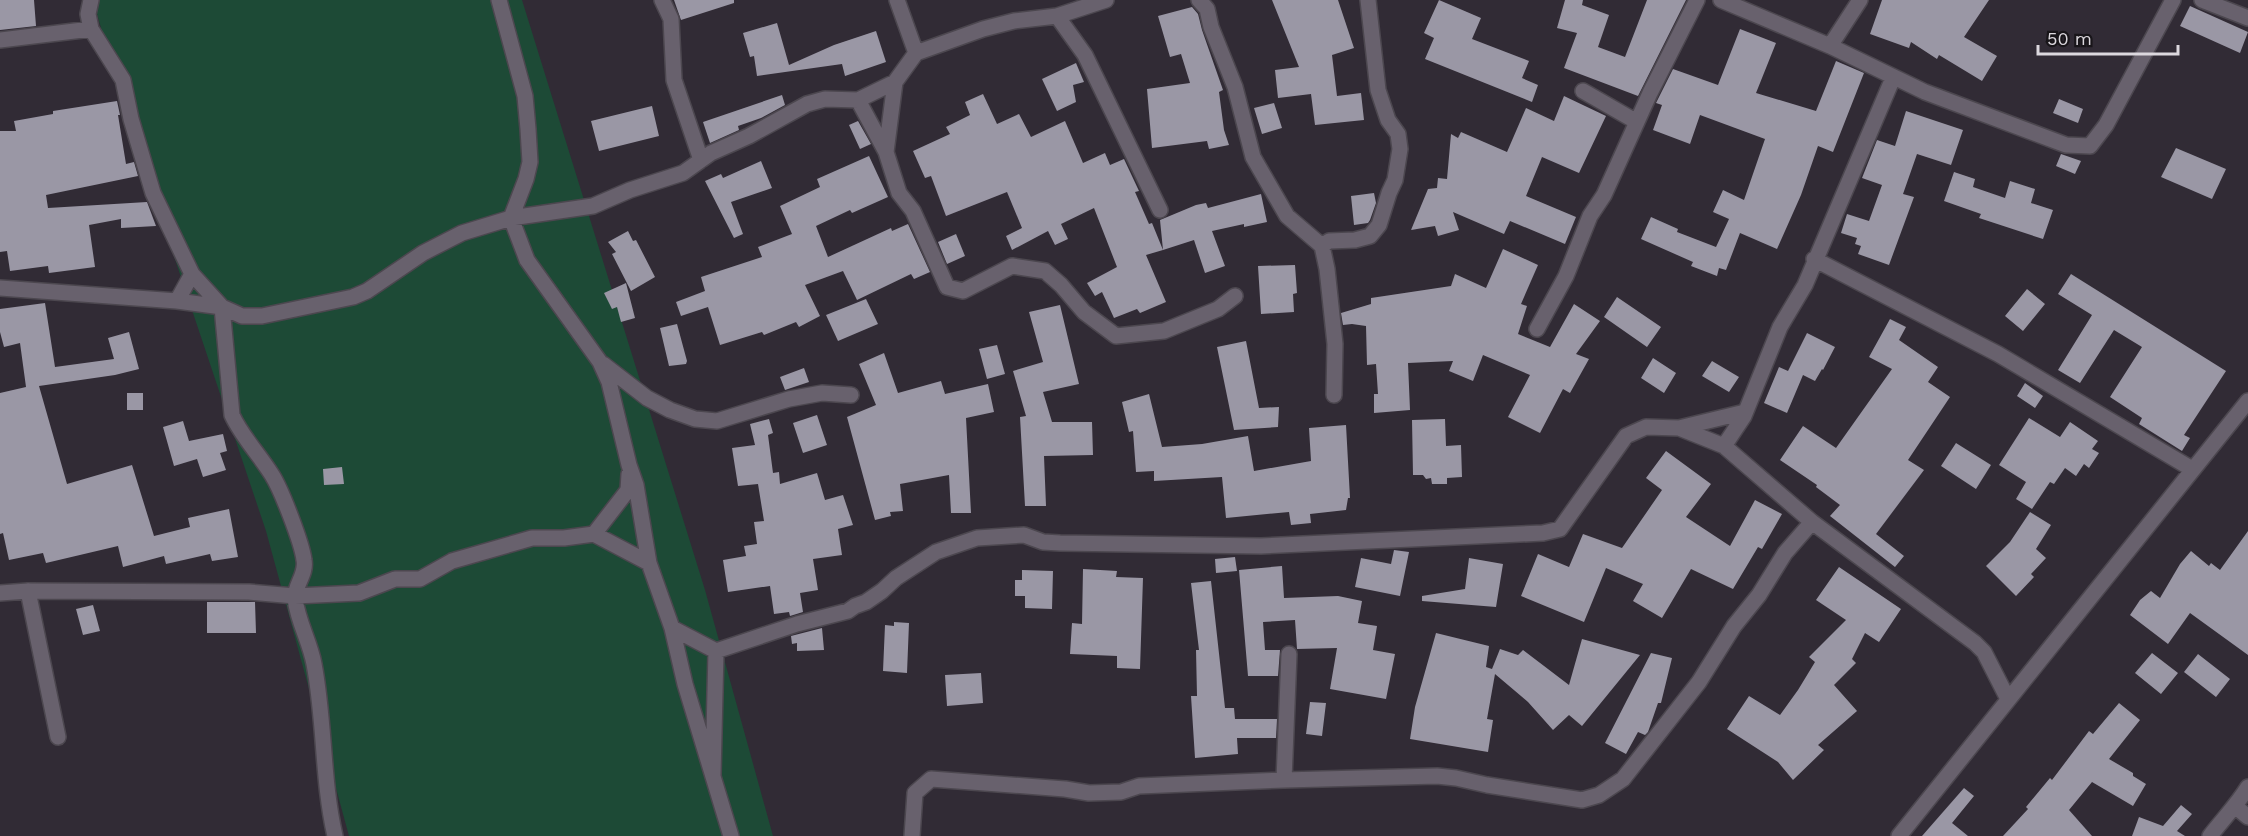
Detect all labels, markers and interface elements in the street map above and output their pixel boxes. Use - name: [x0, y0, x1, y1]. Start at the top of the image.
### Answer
- scale bar: [2038, 18, 2178, 56]
- text: 50 m: [2047, 28, 2092, 49]

